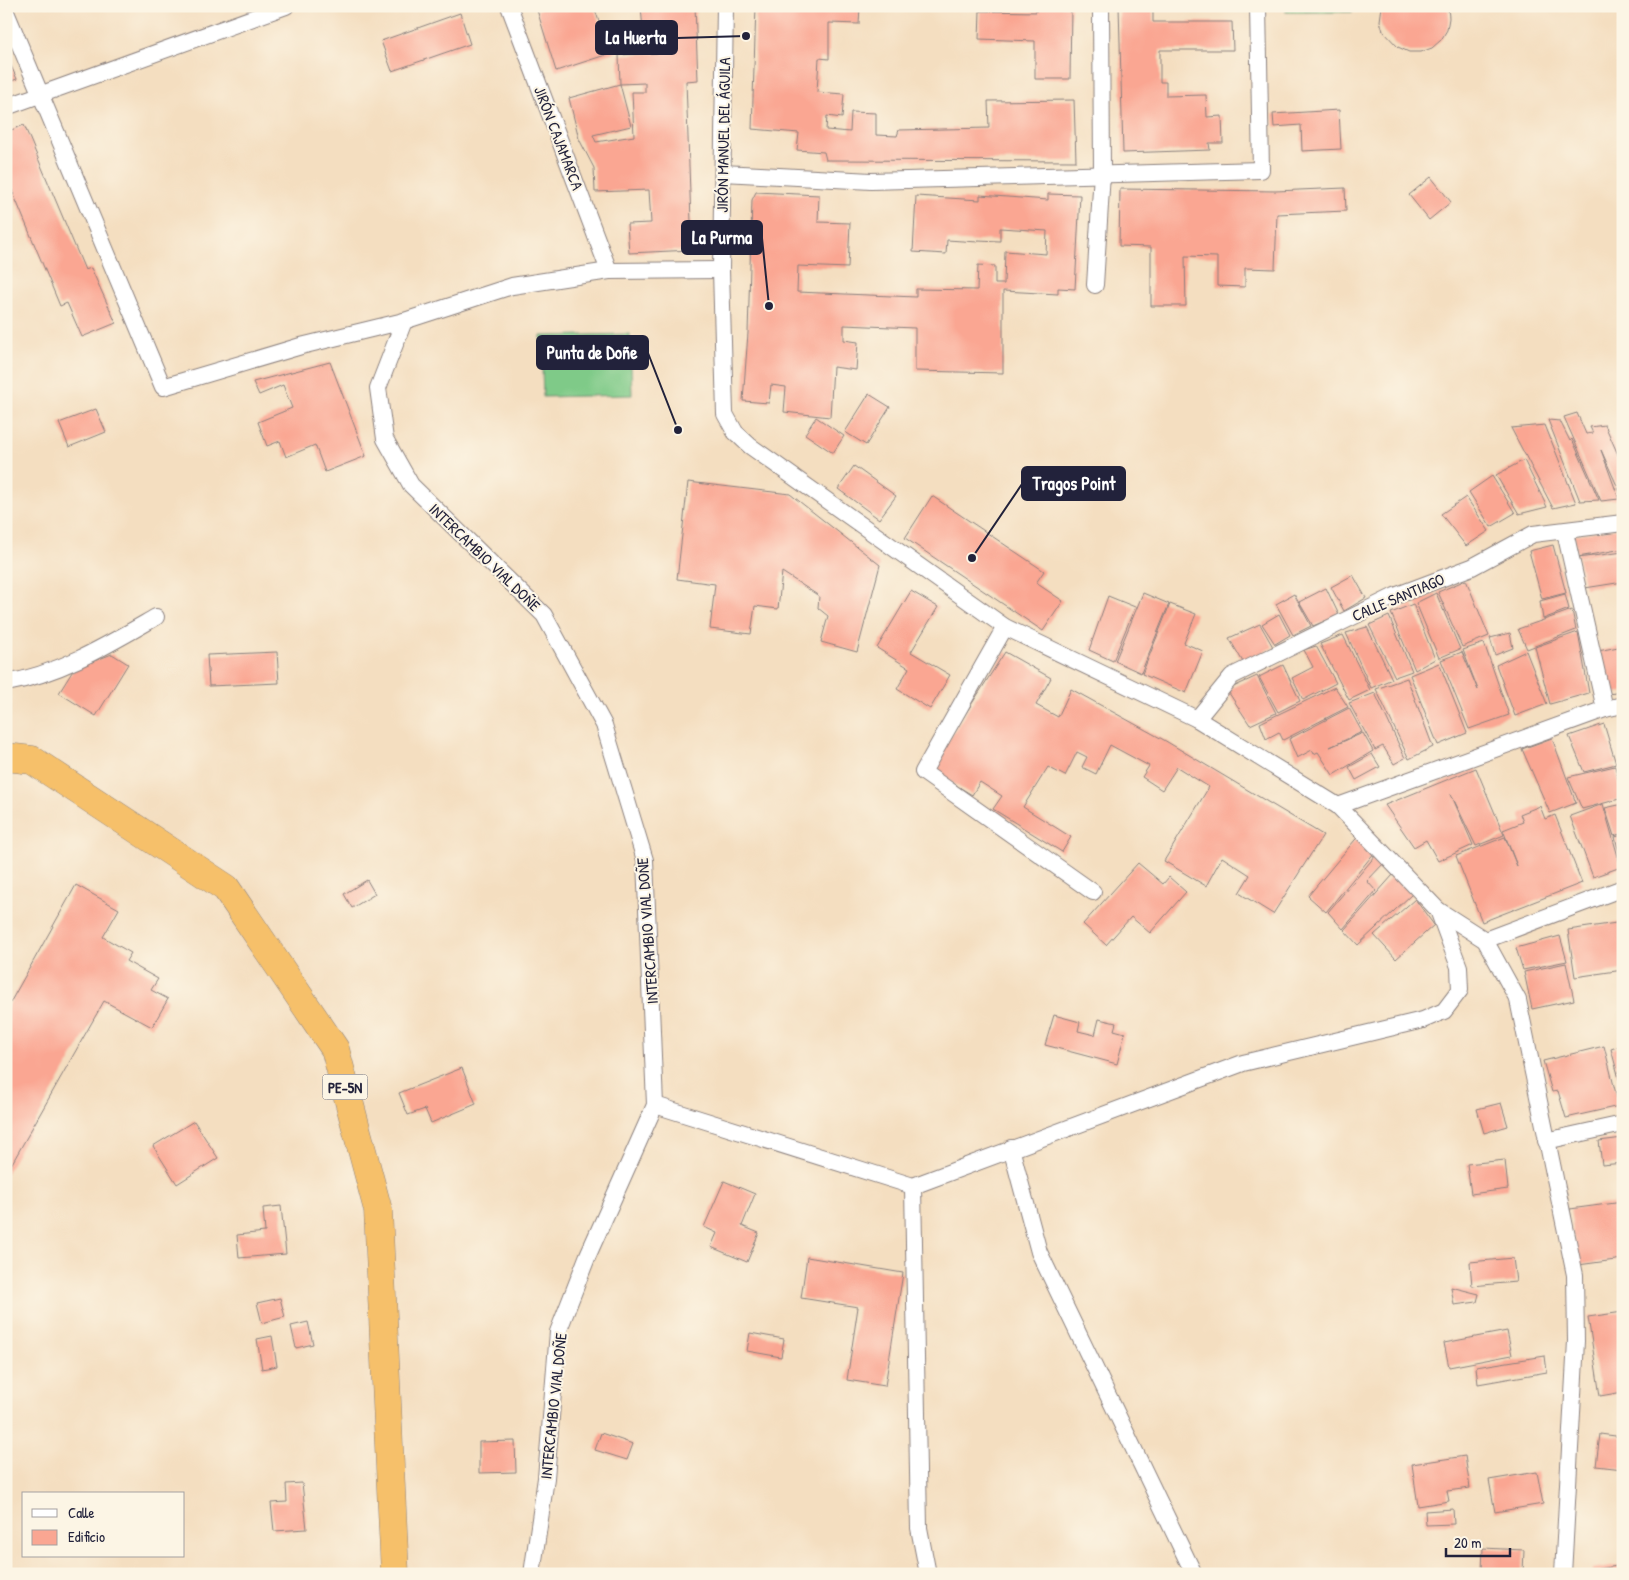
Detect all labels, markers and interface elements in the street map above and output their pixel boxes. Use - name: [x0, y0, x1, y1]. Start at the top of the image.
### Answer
- callout: La Huerta: [596, 21, 677, 54]
- text: La Huerta: [606, 25, 667, 50]
- street label: JIRÓN MANUEL DEL ÁGUILA: [711, 57, 735, 213]
- street label: JIRÓN CAJAMARCA: [529, 83, 589, 193]
- callout: La Purma: [682, 221, 762, 254]
- text: La Purma: [692, 225, 753, 250]
- callout: Punta de Doñe: [537, 336, 648, 369]
- text: Punta de Doñe: [547, 340, 638, 365]
- callout: Tragos Point: [1022, 467, 1125, 500]
- text: Tragos Point: [1031, 471, 1116, 497]
- street label: INTERCAMBIO VIAL DOÑE: [425, 498, 545, 616]
- street label: CALLE SANTIAGO: [1348, 568, 1448, 626]
- street label: INTERCAMBIO VIAL DOÑE: [631, 857, 663, 1005]
- road number: PE-5N: [322, 1074, 368, 1100]
- street label: INTERCAMBIO VIAL DOÑE: [534, 1332, 572, 1480]
- legend: [22, 1492, 185, 1558]
- text: Calle: [68, 1502, 95, 1523]
- scale bar: [1446, 1525, 1510, 1557]
- text: Edificio: [68, 1526, 105, 1547]
- text: 20 m: [1454, 1532, 1481, 1553]

